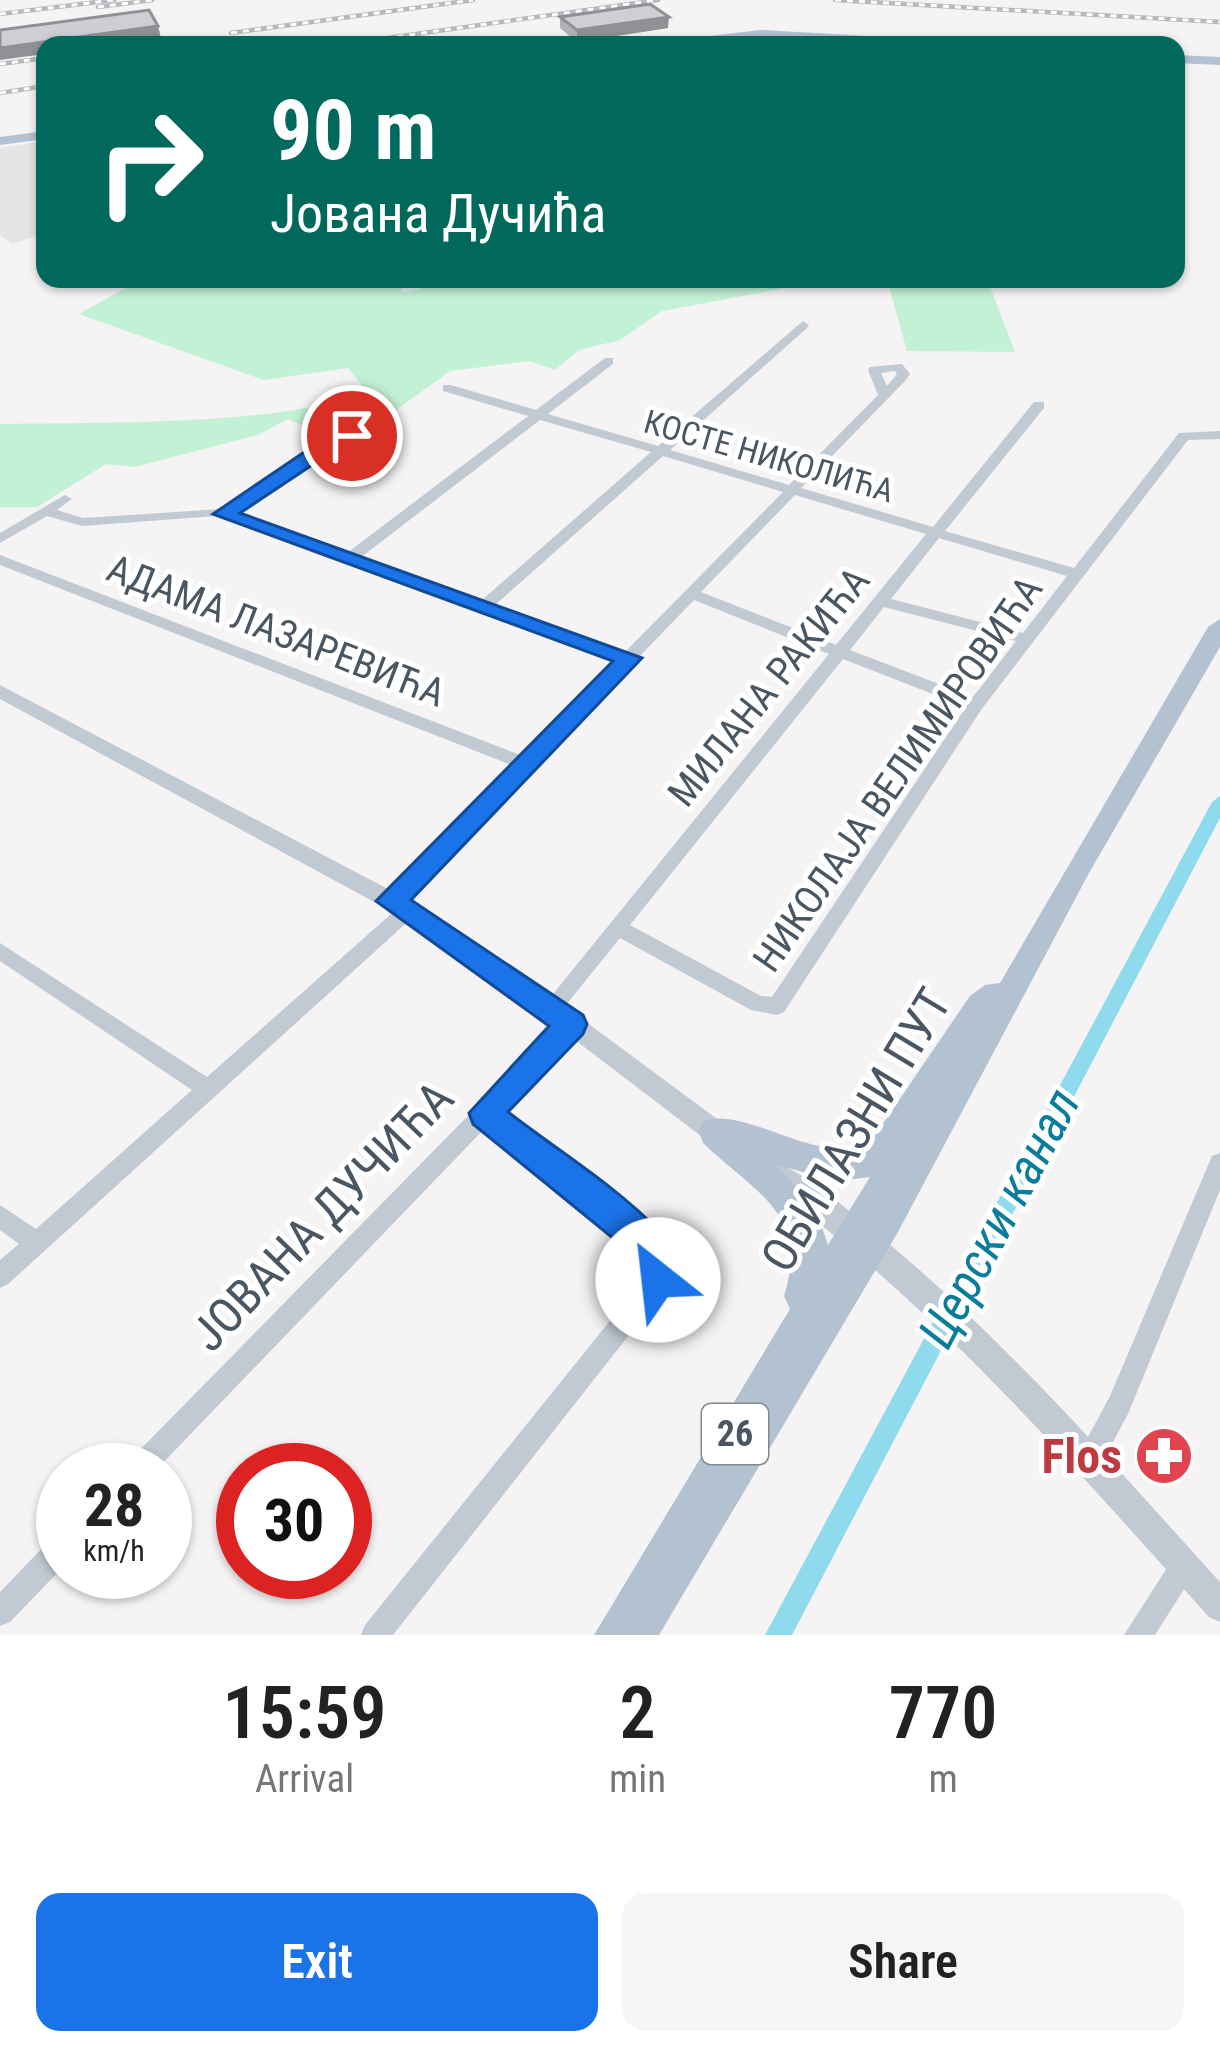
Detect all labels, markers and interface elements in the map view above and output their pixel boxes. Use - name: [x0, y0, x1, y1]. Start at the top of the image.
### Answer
- text: 90 m: [270, 81, 437, 180]
- icon: right: [72, 84, 228, 240]
- text: Јована Дучића: [270, 182, 606, 245]
- pin: [301, 385, 403, 487]
- street label: КОСТЕ НИКОЛИЋА: [640, 402, 898, 510]
- icon: arrive: [319, 403, 385, 469]
- street label: АДАМА ЛАЗАРЕВИЋА: [101, 545, 451, 717]
- street label: МИЛАНА РАКИЋА: [659, 558, 879, 816]
- street label: НИКОЛАЈА ВЕЛИМИРОВИЋА: [744, 568, 1052, 980]
- street label: ОБИЛАЗНИ ПУТ: [749, 978, 963, 1282]
- street label: ЈОВАНА ДУЧИЋА: [179, 1070, 465, 1362]
- water label: Церски канал: [906, 1079, 1092, 1357]
- position arrow: [595, 1217, 721, 1343]
- road number: 26: [702, 1404, 768, 1464]
- pharmacy icon: Flos: [1133, 1425, 1195, 1487]
- place label: Flos: [1041, 1428, 1122, 1485]
- speed limit sign: 30: [216, 1443, 372, 1599]
- text: 28: [84, 1470, 144, 1541]
- text: km/h: [83, 1533, 145, 1568]
- text: 15:59: [223, 1671, 386, 1756]
- text: 2: [620, 1671, 656, 1756]
- text: 770: [889, 1671, 997, 1756]
- text: Arrival: [255, 1756, 354, 1802]
- text: min: [609, 1756, 666, 1802]
- text: m: [928, 1756, 958, 1802]
- button: Exit: [36, 1893, 598, 2031]
- button: Share: [622, 1893, 1184, 2031]

